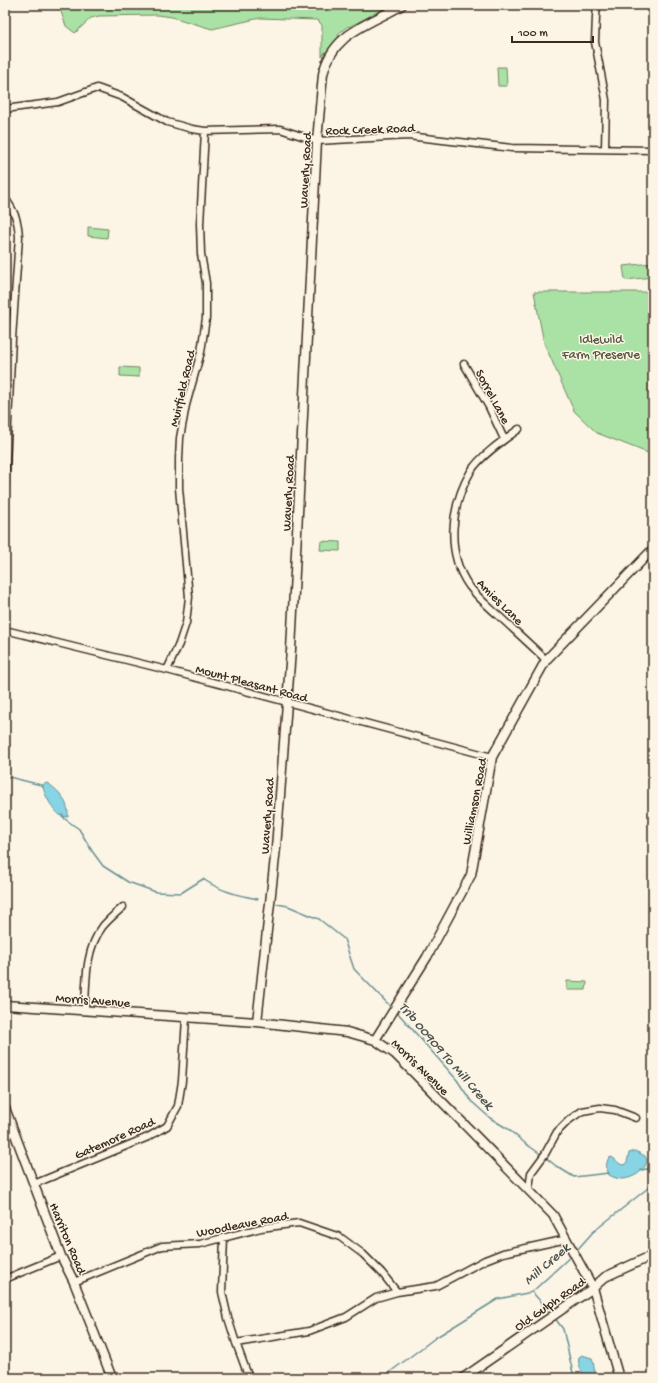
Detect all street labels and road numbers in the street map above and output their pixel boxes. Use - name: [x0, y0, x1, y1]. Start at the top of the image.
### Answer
- street label: Rock Creek Road: [325, 121, 416, 140]
- street label: Waverly Road: [297, 130, 316, 208]
- street label: Muirfield Road: [167, 348, 200, 428]
- street label: Sorrel Lane: [471, 367, 513, 427]
- street label: Waverly Road: [280, 453, 299, 531]
- street label: Amies Lane: [473, 577, 526, 629]
- street label: Mount Pleasant Road: [194, 662, 310, 707]
- street label: Williamson Road: [460, 755, 491, 846]
- street label: Waverly Road: [258, 776, 279, 855]
- street label: Morris Avenue: [55, 991, 131, 1012]
- street label: Morris Avenue: [387, 1036, 452, 1099]
- street label: Gatemore Road: [73, 1114, 159, 1164]
- street label: Harriton Road: [45, 1201, 89, 1278]
- street label: Woodleave Road: [195, 1209, 291, 1242]
- street label: Old Gulph Road: [512, 1274, 590, 1335]

